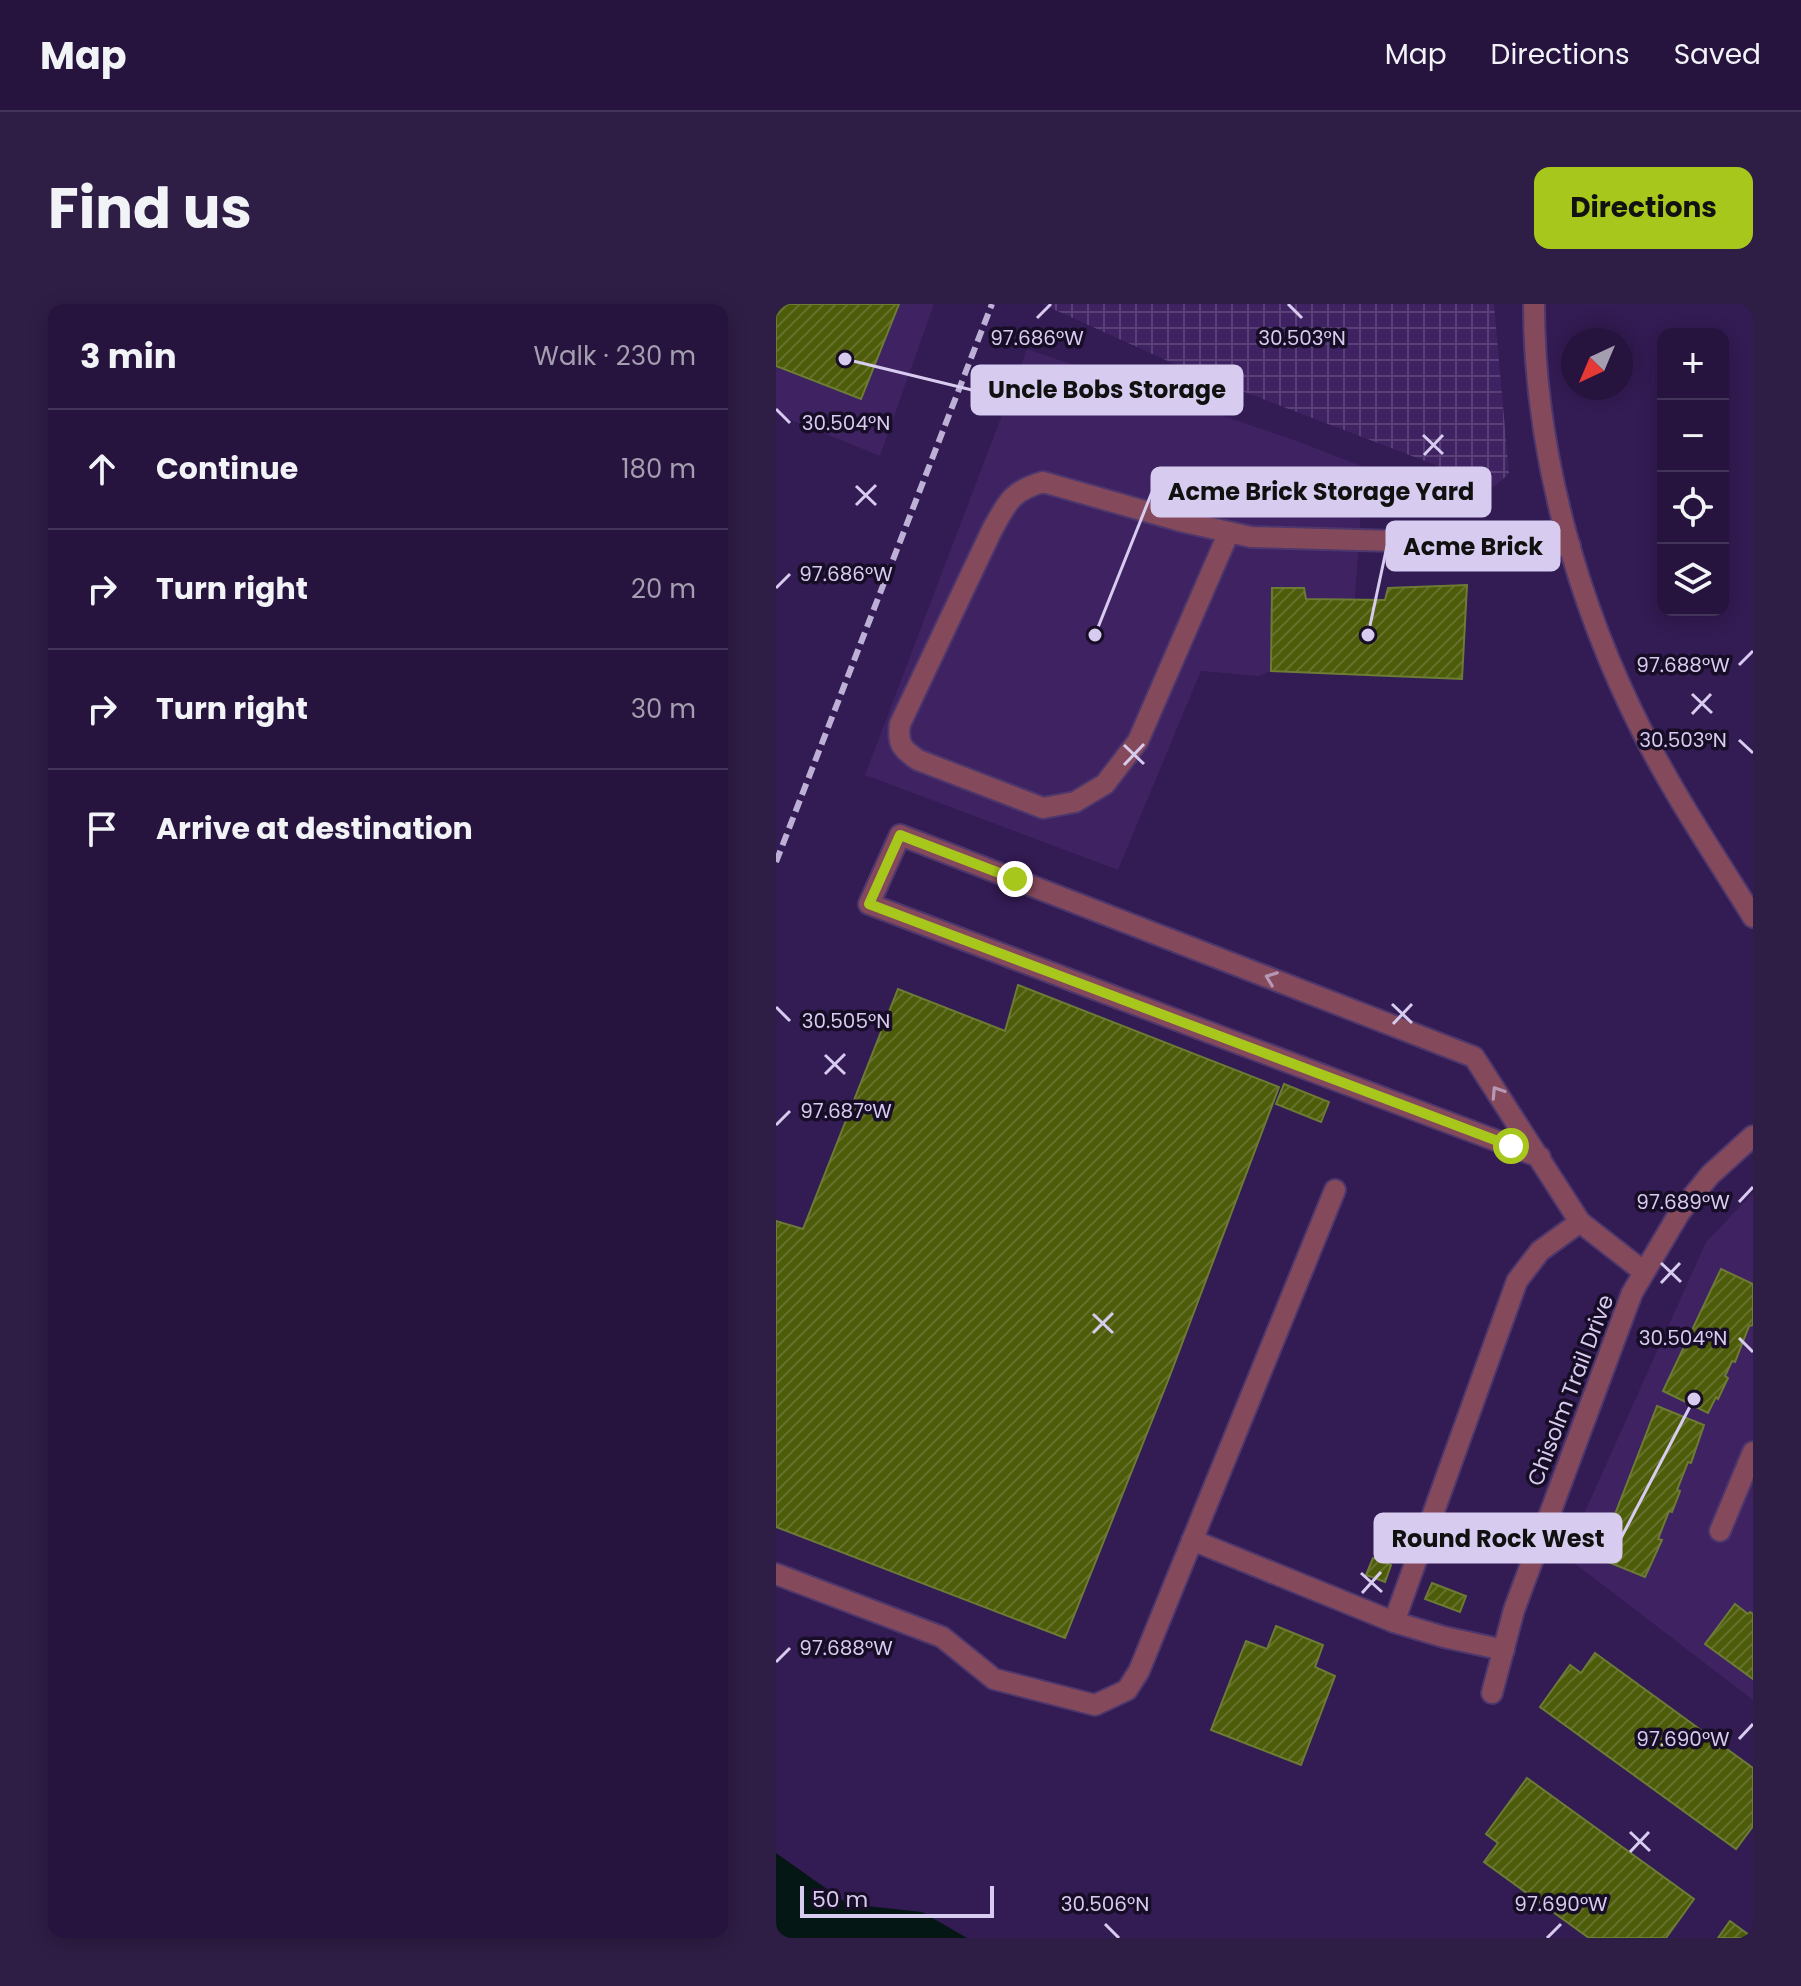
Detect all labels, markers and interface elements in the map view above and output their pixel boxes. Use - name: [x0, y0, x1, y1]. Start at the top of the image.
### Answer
- text: Map: [40, 29, 127, 82]
- text: Map: [1385, 35, 1447, 74]
- text: Directions: [1491, 35, 1630, 74]
- text: Saved: [1674, 35, 1761, 74]
- button: Directions: [1534, 167, 1753, 249]
- text: Find us: [48, 169, 252, 248]
- text: 97.686°W: [990, 324, 1084, 352]
- text: 30.503°N: [1258, 324, 1346, 352]
- north arrow: [1561, 328, 1633, 400]
- map controls: [1657, 328, 1729, 616]
- button: +: [1657, 328, 1729, 400]
- text: 3 min: [80, 332, 177, 380]
- text: Walk · 230 m: [534, 338, 696, 374]
- callout: Uncle Bobs Storage: [972, 366, 1242, 414]
- text: Uncle Bobs Storage: [988, 373, 1226, 406]
- button: −: [1657, 400, 1729, 472]
- text: 30.504°N: [802, 409, 890, 437]
- icon: ahead: [80, 447, 124, 491]
- text: Continue: [156, 447, 298, 490]
- text: 180 m: [621, 451, 696, 487]
- callout: Acme Brick Storage Yard: [1152, 468, 1490, 516]
- button: locate: [1657, 472, 1729, 544]
- text: Acme Brick Storage Yard: [1168, 475, 1474, 508]
- callout: Acme Brick: [1387, 522, 1559, 570]
- text: Acme Brick: [1403, 530, 1543, 563]
- button: layers: [1657, 544, 1729, 616]
- text: 97.686°W: [799, 560, 893, 588]
- icon: right: [80, 567, 124, 611]
- text: Turn right: [156, 567, 308, 610]
- text: 20 m: [631, 571, 696, 607]
- text: 97.688°W: [1636, 651, 1730, 679]
- icon: right: [80, 687, 124, 731]
- text: Turn right: [156, 687, 308, 730]
- text: 30 m: [631, 691, 696, 727]
- text: 30.503°N: [1639, 726, 1727, 754]
- icon: arrive: [80, 807, 124, 851]
- text: Arrive at destination: [156, 807, 473, 850]
- route end: [997, 861, 1033, 897]
- one-way arrow: [1265, 971, 1279, 988]
- text: 30.505°N: [802, 1007, 890, 1035]
- one-way arrow: [1492, 1086, 1507, 1101]
- text: 97.687°W: [800, 1097, 892, 1125]
- route start: [1493, 1128, 1529, 1164]
- text: 97.689°W: [1636, 1188, 1730, 1216]
- street label: Chisolm Trail Drive: [1520, 1290, 1621, 1490]
- text: 30.504°N: [1639, 1324, 1727, 1352]
- callout: Round Rock West: [1375, 1514, 1621, 1562]
- text: Round Rock West: [1391, 1522, 1605, 1555]
- text: 97.688°W: [799, 1634, 893, 1662]
- text: 97.690°W: [1636, 1725, 1730, 1753]
- scale bar: [800, 1882, 994, 1918]
- text: 50 m: [812, 1884, 868, 1915]
- text: 30.506°N: [1061, 1890, 1149, 1918]
- text: 97.690°W: [1514, 1890, 1608, 1918]

